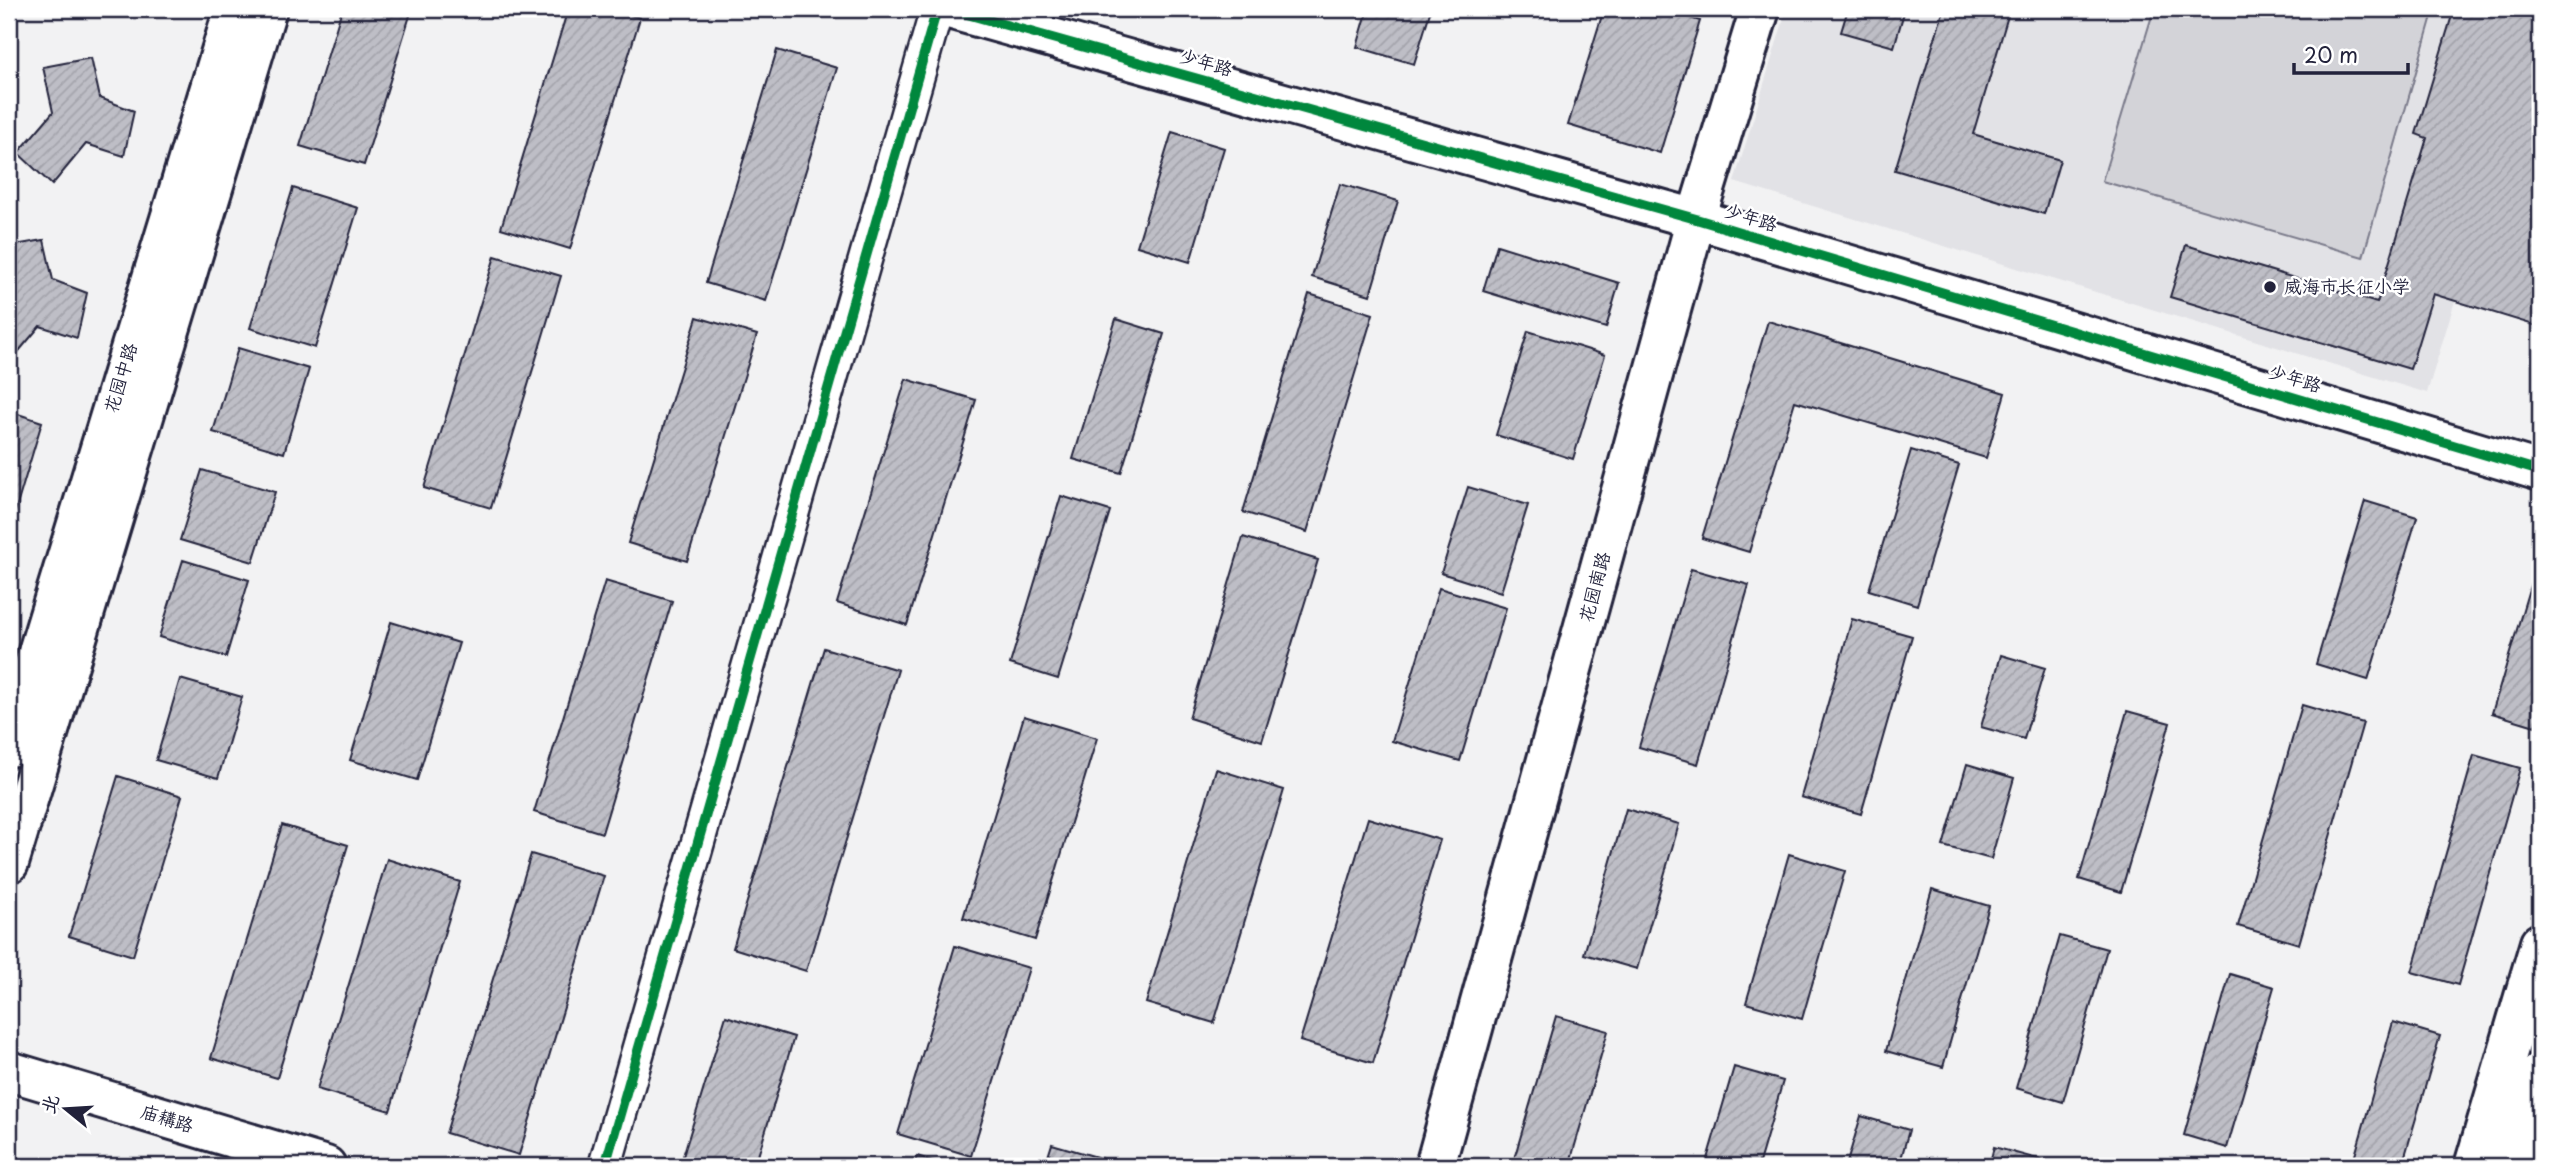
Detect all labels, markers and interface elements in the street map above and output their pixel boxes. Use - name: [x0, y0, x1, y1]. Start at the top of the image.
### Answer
- scale bar: [2294, 32, 2407, 76]
- text: 20 m: [2304, 38, 2358, 70]
- street label: 少年路: [1177, 41, 1236, 82]
- street label: 少年路: [1722, 196, 1781, 237]
- place label: 威海市长征小学: [2284, 272, 2410, 299]
- marker: 威海市长征小学: [2262, 279, 2278, 295]
- street label: 花园中路: [96, 339, 143, 416]
- street label: 少年路: [2266, 357, 2325, 398]
- street label: 花园南路: [1571, 548, 1616, 625]
- north arrow: [32, 1074, 102, 1144]
- text: 北: [33, 1090, 65, 1117]
- street label: 庙耩路: [138, 1097, 197, 1138]

